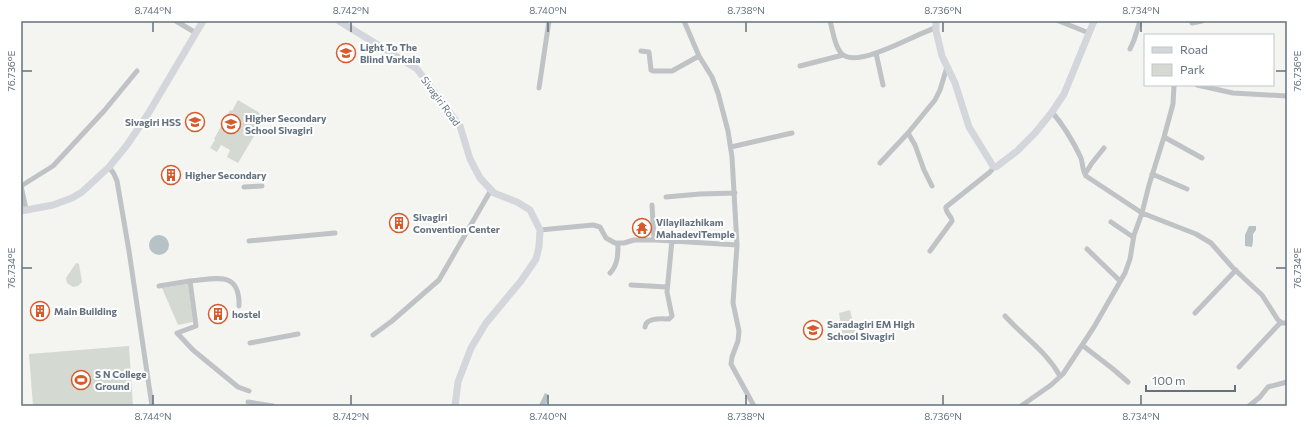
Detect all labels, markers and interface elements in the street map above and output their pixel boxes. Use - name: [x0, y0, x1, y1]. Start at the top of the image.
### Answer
- text: 8.744°N: [134, 4, 172, 16]
- text: 8.742°N: [333, 4, 369, 16]
- text: 8.740°N: [529, 4, 567, 16]
- text: 8.738°N: [727, 4, 765, 16]
- text: 8.736°N: [924, 4, 962, 16]
- text: 8.734°N: [1122, 4, 1160, 16]
- legend: [1144, 34, 1274, 86]
- place label: Light To The Blind Varkala: [360, 41, 421, 65]
- school or university icon: Light To The Blind Varkala: [335, 42, 357, 64]
- text: Road: [1180, 42, 1208, 56]
- text: 76.736°E: [5, 50, 17, 92]
- text: 76.736°E: [1291, 50, 1303, 92]
- text: Park: [1180, 62, 1206, 76]
- street label: Sivagiri Road: [419, 74, 463, 128]
- school or university icon: Sivagiri HSS: [184, 111, 206, 133]
- place label: Higher Secondary School Sivagiri: [245, 112, 327, 136]
- school or university icon: Higher Secondary School Sivagiri: [220, 113, 242, 135]
- place label: Sivagiri HSS: [125, 116, 181, 128]
- building icon: Higher Secondary: [160, 164, 182, 186]
- place label: Higher Secondary: [185, 169, 267, 181]
- place label: Sivagiri Convention Center: [413, 211, 500, 235]
- building icon: Sivagiri Convention Center: [388, 212, 410, 234]
- place label: Vilayilazhikam MahadeviTemple: [656, 216, 735, 240]
- temple icon: Vilayilazhikam MahadeviTemple: [631, 217, 653, 239]
- text: 76.734°E: [5, 247, 17, 289]
- text: 76.734°E: [1291, 247, 1303, 289]
- building icon: Main Building: [29, 300, 51, 322]
- building icon: hostel: [207, 303, 229, 325]
- place label: Main Building: [54, 305, 118, 317]
- place label: hostel: [232, 308, 261, 320]
- place label: Saradagiri EM High School Sivagiri: [827, 318, 915, 342]
- school or university icon: Saradagiri EM High School Sivagiri: [802, 319, 824, 341]
- scale bar: [1146, 367, 1235, 393]
- place label: S N College Ground: [95, 368, 147, 392]
- sports icon: S N College Ground: [70, 369, 92, 391]
- text: 100 m: [1152, 373, 1186, 387]
- text: 8.744°N: [134, 410, 172, 422]
- text: 8.742°N: [333, 410, 369, 422]
- text: 8.740°N: [529, 410, 567, 422]
- text: 8.738°N: [727, 410, 765, 422]
- text: 8.736°N: [924, 410, 962, 422]
- text: 8.734°N: [1122, 410, 1160, 422]

